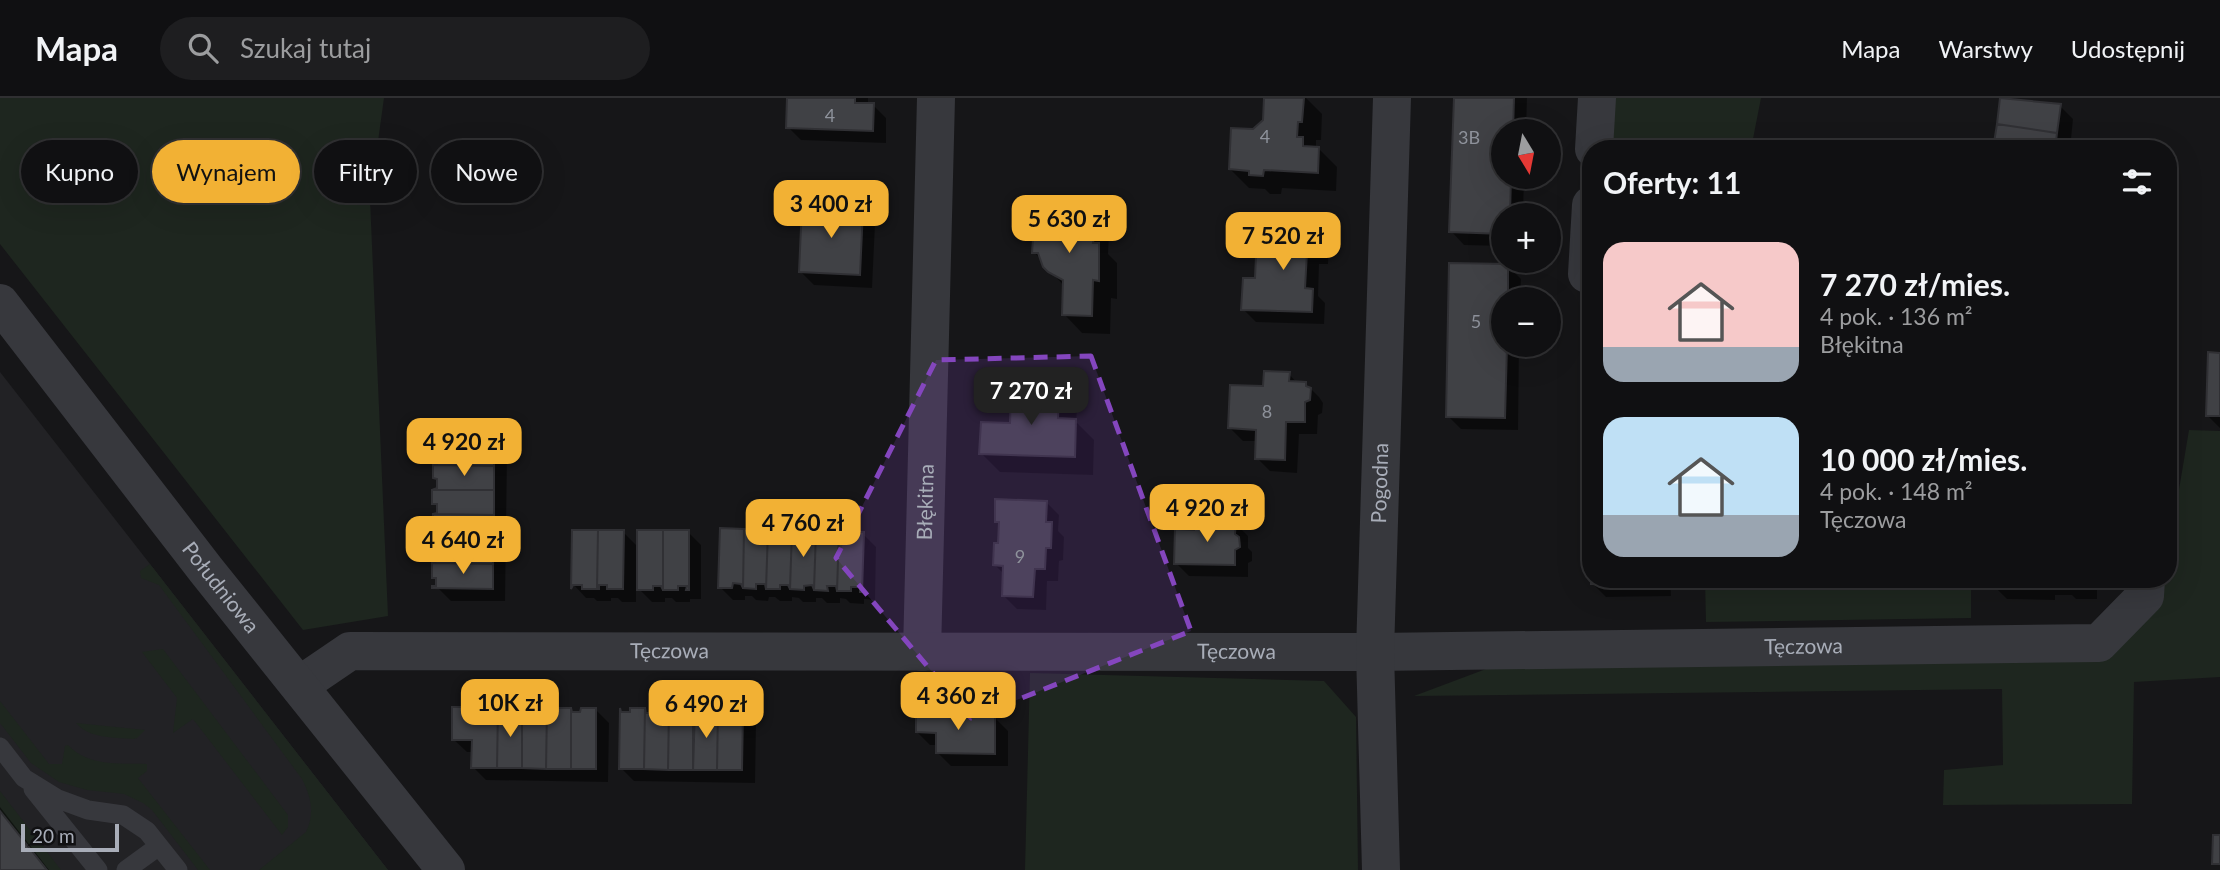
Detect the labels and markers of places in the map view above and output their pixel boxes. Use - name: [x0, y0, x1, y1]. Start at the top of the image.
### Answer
- pin: 3 400 zł: [759, 180, 903, 240]
- pin: 5 630 zł: [997, 195, 1141, 255]
- pin: 7 520 zł: [1211, 212, 1355, 272]
- pin: 7 270 zł: [959, 368, 1103, 427]
- pin: 4 920 zł: [392, 418, 536, 478]
- pin: 4 920 zł: [1135, 484, 1279, 544]
- pin: 4 760 zł: [731, 500, 875, 559]
- pin: 4 640 zł: [391, 517, 535, 576]
- pin: 4 360 zł: [886, 672, 1030, 732]
- pin: 10K zł: [453, 680, 567, 739]
- pin: 6 490 zł: [634, 680, 778, 740]

